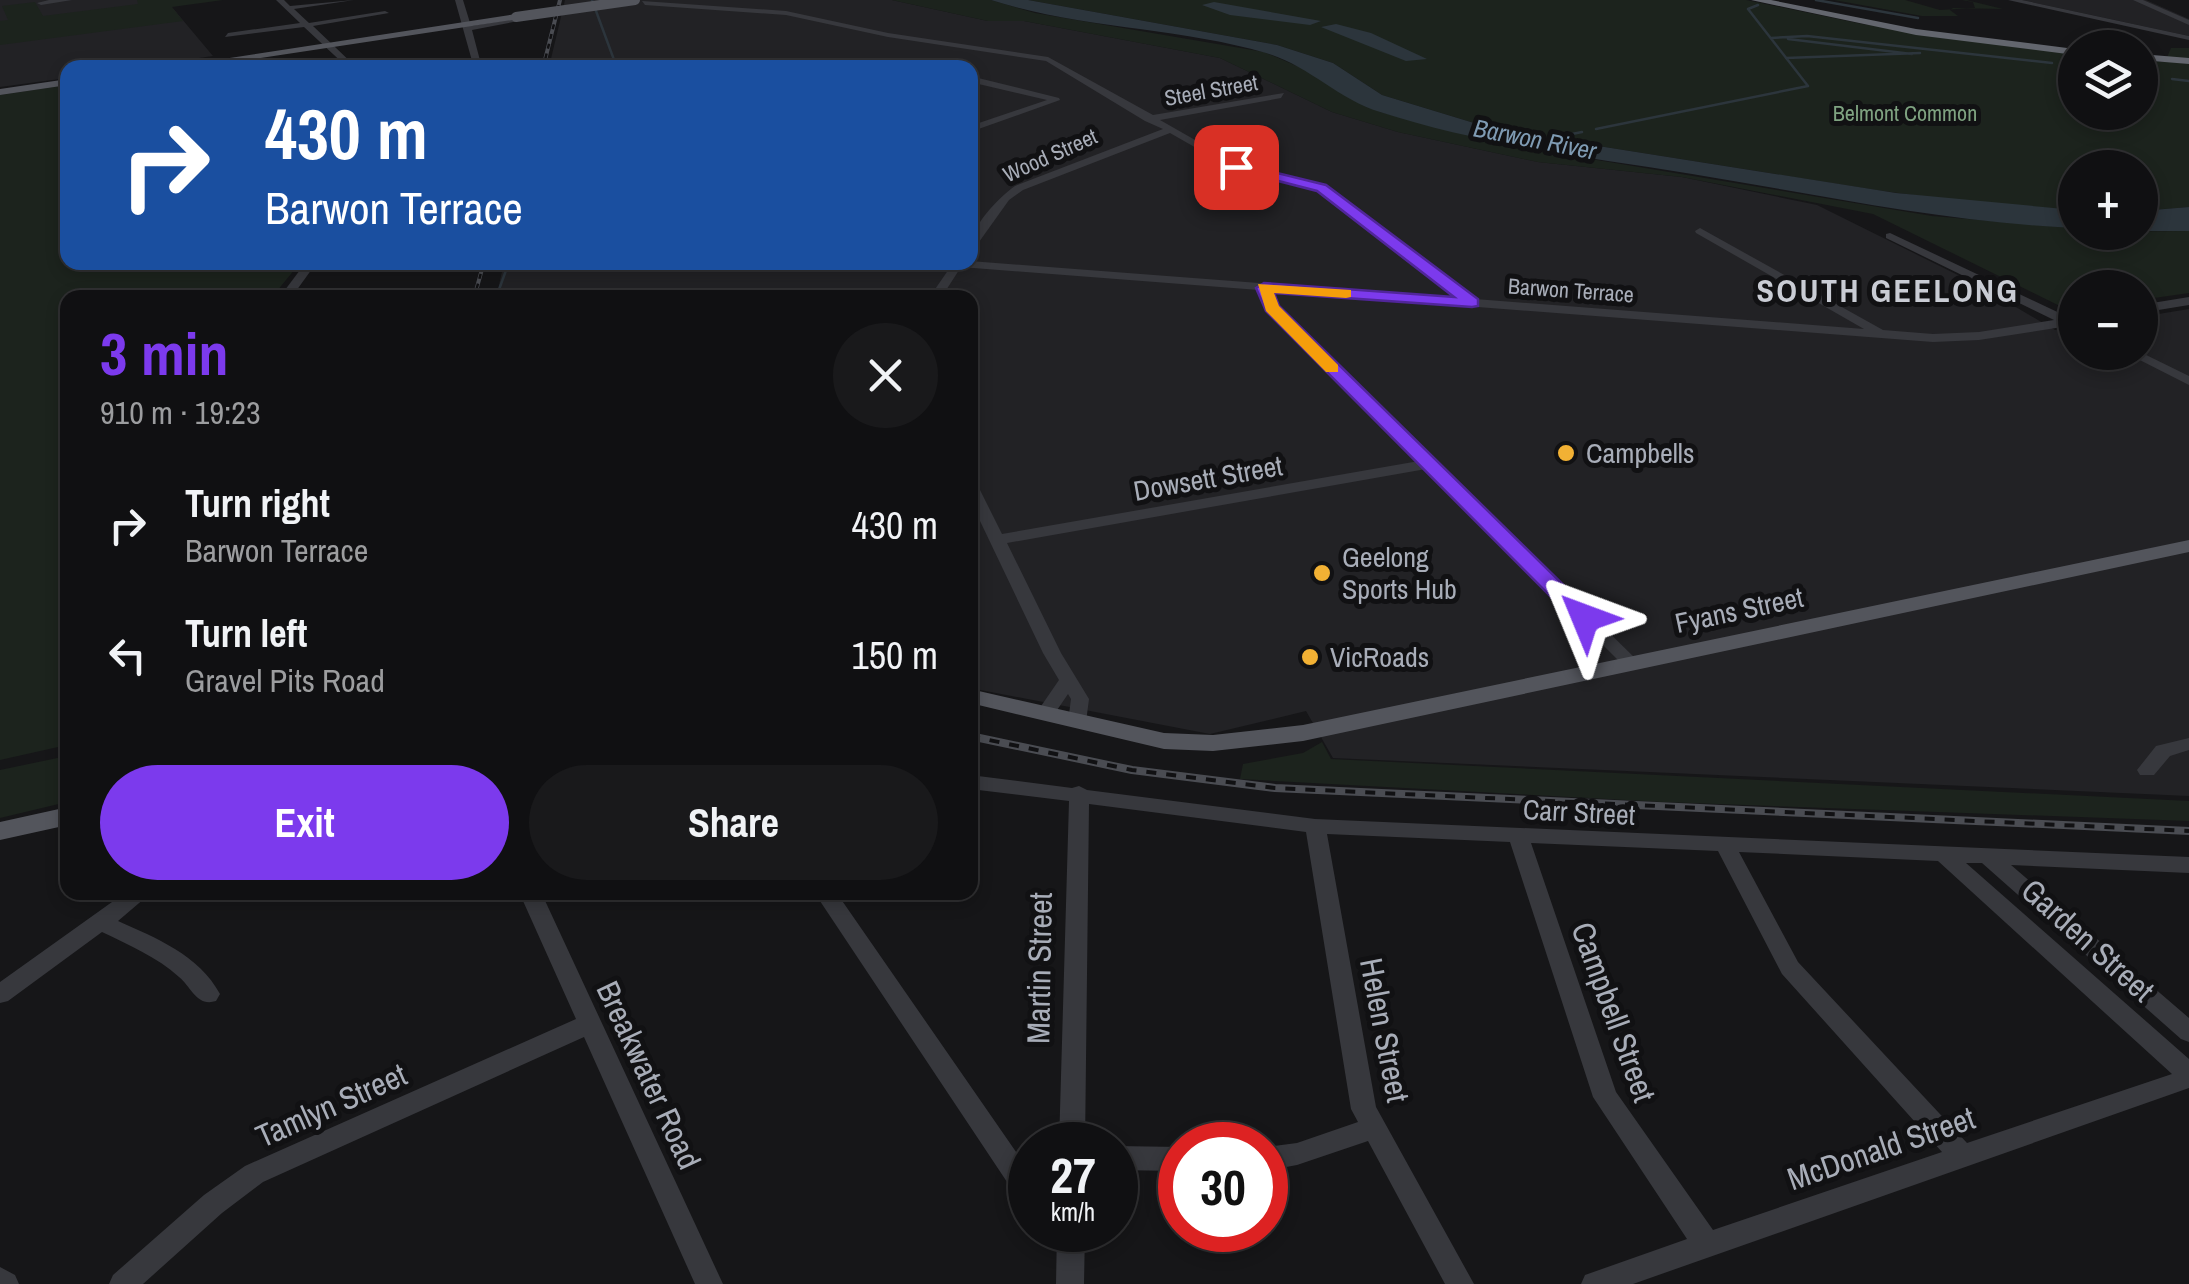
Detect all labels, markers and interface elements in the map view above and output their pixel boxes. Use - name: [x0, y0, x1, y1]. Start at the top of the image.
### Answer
- map controls: [2058, 30, 2158, 370]
- button: layers: [2058, 30, 2158, 130]
- street label: Steel Street: [1162, 67, 1260, 113]
- text: 430 m: [265, 87, 428, 181]
- park label: Belmont Common: [1833, 98, 1977, 128]
- icon: right: [100, 100, 230, 230]
- water label: Barwon River: [1471, 110, 1600, 168]
- street label: Wood Street: [998, 121, 1102, 189]
- pin: [1194, 125, 1279, 210]
- icon: arrive: [1209, 140, 1264, 195]
- button: +: [2058, 150, 2158, 250]
- text: Barwon Terrace: [265, 177, 523, 238]
- district label: SOUTH GEELONG: [1757, 269, 2019, 312]
- button: −: [2058, 270, 2158, 370]
- street label: Barwon Terrace: [1507, 271, 1635, 309]
- text: 3 min: [100, 313, 229, 394]
- button: close: [833, 323, 938, 428]
- text: 910 m · 19:23: [100, 391, 260, 434]
- place label: Campbells: [1586, 434, 1694, 472]
- marker: Campbells: [1555, 442, 1577, 464]
- street label: Dowsett Street: [1131, 446, 1285, 510]
- text: Turn right: [185, 478, 330, 529]
- icon: right: [100, 498, 155, 553]
- text: 430 m: [851, 500, 938, 551]
- text: Barwon Terrace: [185, 529, 368, 572]
- place label: Geelong Sports Hub: [1342, 538, 1457, 608]
- marker: Geelong Sports Hub: [1311, 562, 1333, 584]
- position arrow: [1533, 566, 1637, 670]
- street label: Fyans Street: [1671, 578, 1807, 642]
- text: Turn left: [185, 608, 307, 659]
- icon: left: [100, 628, 155, 683]
- text: 150 m: [851, 630, 938, 681]
- place label: VicRoads: [1330, 638, 1429, 676]
- marker: VicRoads: [1299, 646, 1321, 668]
- text: Gravel Pits Road: [185, 659, 385, 702]
- button: Exit: [100, 765, 509, 880]
- button: Share: [529, 765, 938, 880]
- street label: Carr Street: [1522, 790, 1636, 834]
- street label: Garden Street: [2012, 869, 2164, 1011]
- street label: Martin Street: [1016, 892, 1062, 1044]
- street label: Campbell Street: [1562, 916, 1666, 1108]
- street label: Helen Street: [1350, 954, 1420, 1106]
- street label: Breakwater Road: [587, 974, 711, 1176]
- street label: Tamlyn Street: [249, 1053, 413, 1157]
- street label: McDonald Street: [1782, 1096, 1980, 1200]
- speed limit sign: 30: [1158, 1122, 1288, 1252]
- text: 27: [1050, 1141, 1096, 1209]
- text: km/h: [1051, 1195, 1095, 1229]

